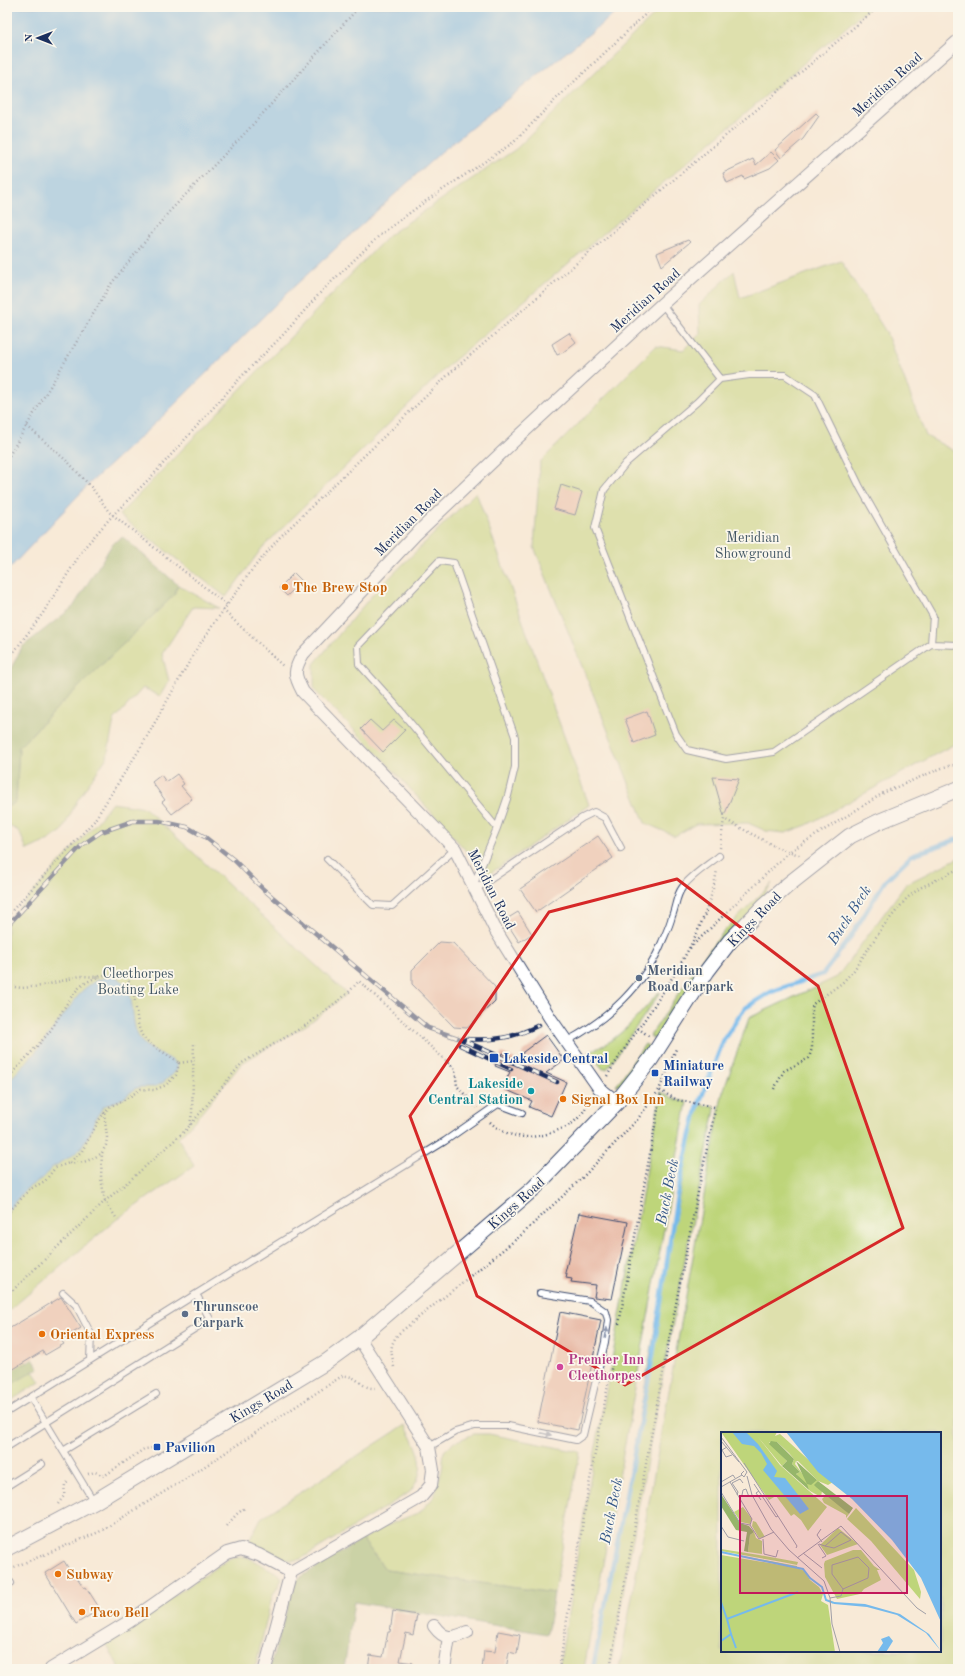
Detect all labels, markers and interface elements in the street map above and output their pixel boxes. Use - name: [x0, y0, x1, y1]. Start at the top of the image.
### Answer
- north arrow: [18, 18, 58, 58]
- text: N: [24, 33, 35, 42]
- street label: Meridian Road: [850, 50, 925, 120]
- street label: Meridian Road: [608, 266, 683, 336]
- street label: Meridian Road: [373, 487, 445, 559]
- park label: Meridian Showground: [715, 531, 791, 561]
- place label: The Brew Stop: [293, 581, 387, 595]
- marker: The Brew Stop: [280, 582, 290, 592]
- street label: Meridian Road: [465, 847, 517, 932]
- water label: Buck Beck: [825, 884, 875, 949]
- street label: Kings Road: [725, 889, 784, 950]
- place label: Meridian Road Carpark: [647, 964, 734, 994]
- park label: Cleethorpes Boating Lake: [97, 967, 179, 997]
- marker: Meridian Road Carpark: [634, 973, 644, 983]
- marker: Lakeside Central: [488, 1052, 500, 1064]
- place label: Lakeside Central: [503, 1052, 608, 1066]
- place label: Miniature Railway: [663, 1059, 724, 1089]
- marker: Miniature Railway: [650, 1068, 660, 1078]
- place label: Lakeside Central Station: [428, 1077, 523, 1107]
- marker: Lakeside Central Station: [526, 1086, 536, 1096]
- place label: Signal Box Inn: [571, 1093, 664, 1107]
- marker: Signal Box Inn: [558, 1094, 568, 1104]
- water label: Buck Beck: [655, 1158, 682, 1228]
- street label: Kings Road: [486, 1175, 548, 1233]
- place label: Thrunscoe Carpark: [193, 1300, 259, 1330]
- marker: Thrunscoe Carpark: [180, 1309, 190, 1319]
- one-way arrow: [603, 1327, 609, 1339]
- place label: Oriental Express: [50, 1328, 154, 1342]
- marker: Oriental Express: [37, 1329, 47, 1339]
- place label: Premier Inn Cleethorpes: [568, 1353, 644, 1383]
- marker: Premier Inn Cleethorpes: [555, 1362, 565, 1372]
- street label: Kings Road: [228, 1378, 295, 1426]
- one-way arrow: [540, 1431, 552, 1437]
- inset map: [721, 1432, 941, 1652]
- place label: Pavilion: [165, 1441, 216, 1455]
- marker: Pavilion: [152, 1442, 162, 1452]
- water label: Buck Beck: [599, 1477, 626, 1547]
- place label: Subway: [66, 1568, 114, 1582]
- marker: Subway: [53, 1569, 63, 1579]
- place label: Taco Bell: [90, 1606, 149, 1620]
- marker: Taco Bell: [77, 1607, 87, 1617]

